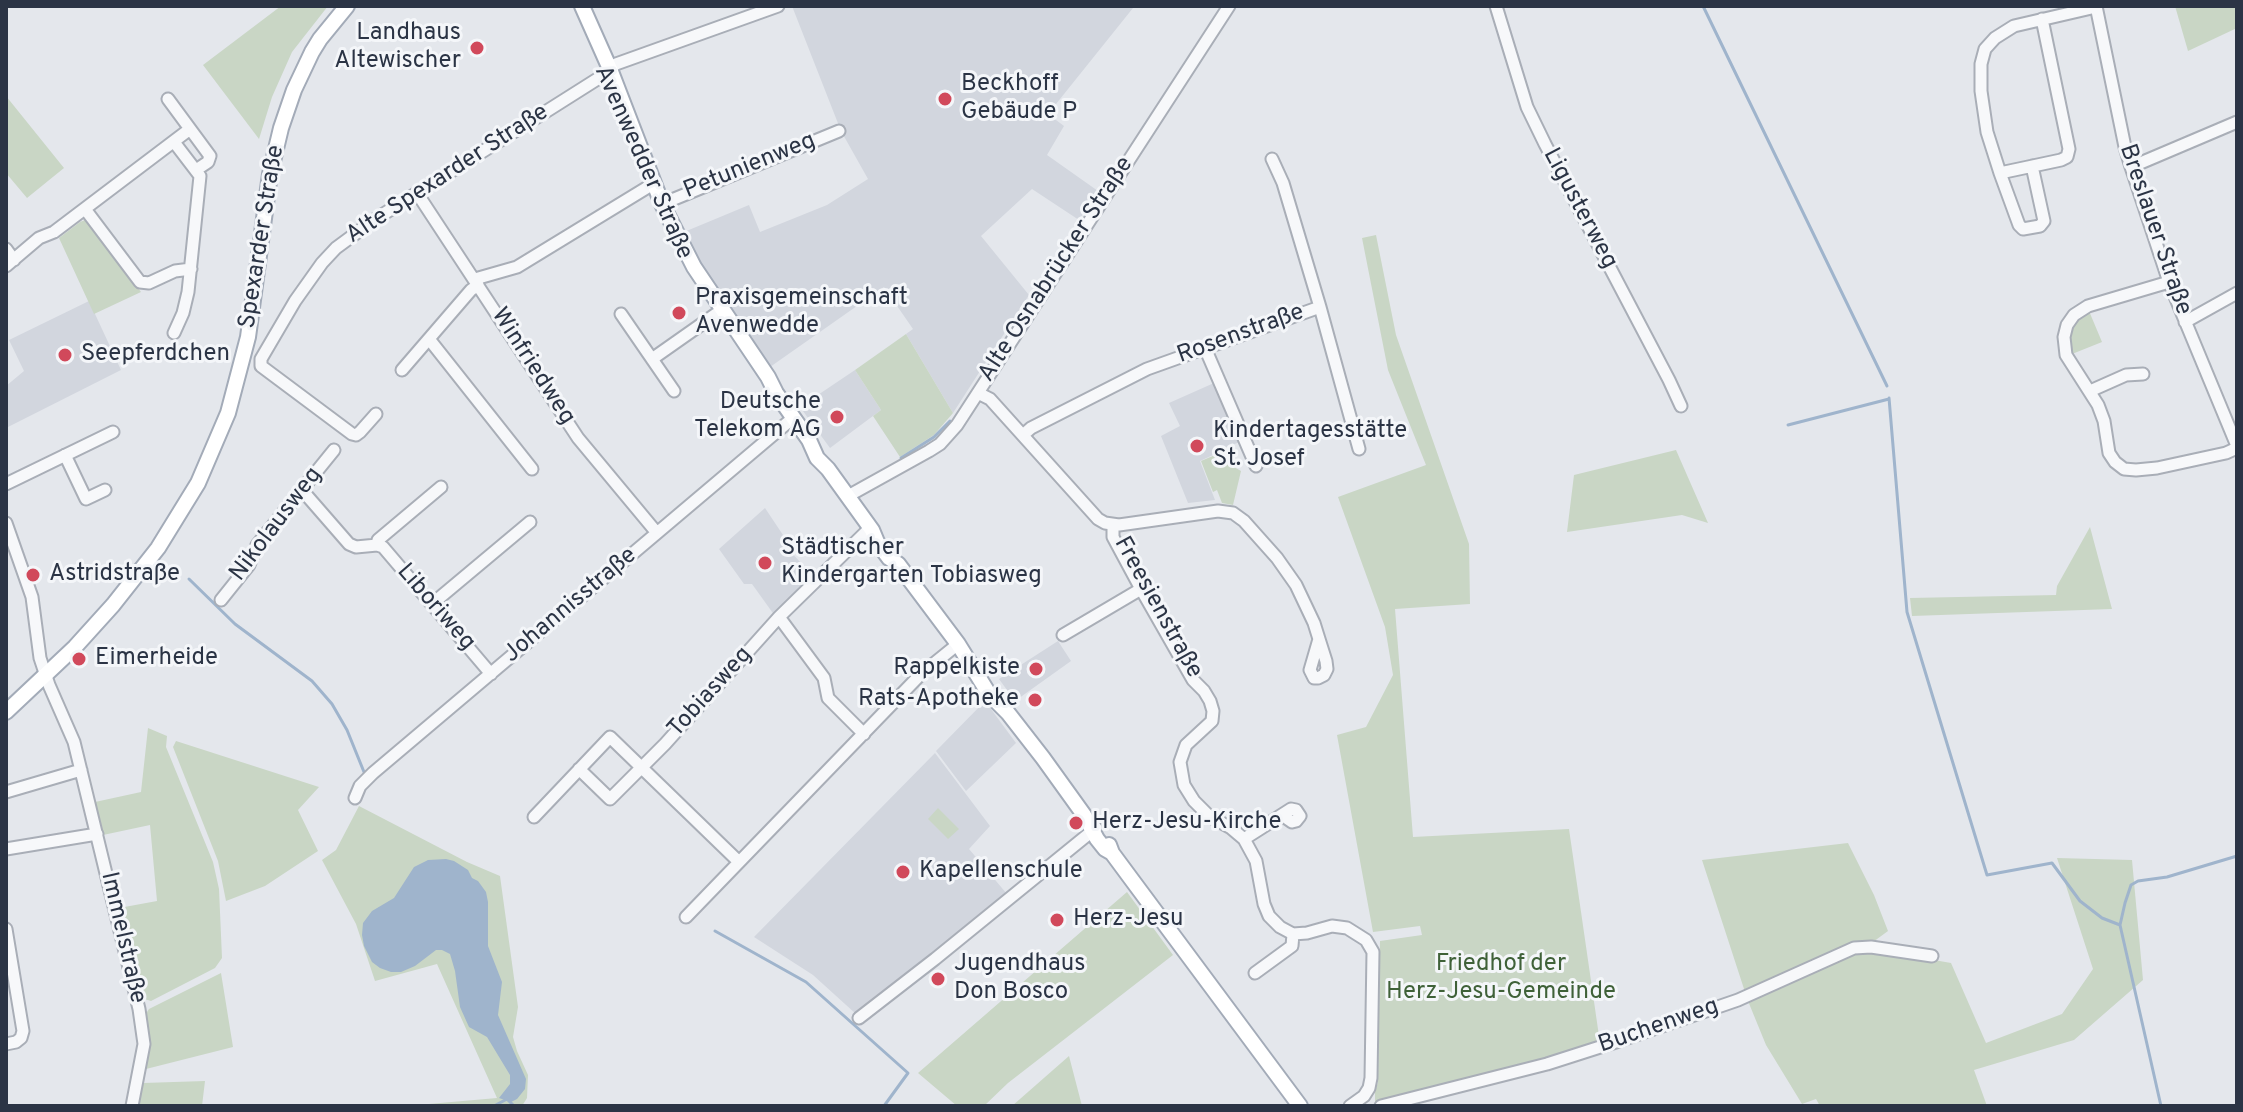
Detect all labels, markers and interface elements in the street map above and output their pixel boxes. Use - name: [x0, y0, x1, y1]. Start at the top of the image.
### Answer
- place label: Landhaus Altewischer: [334, 20, 461, 76]
- marker: Landhaus Altewischer: [468, 39, 486, 57]
- street label: Avenwedder Straße: [586, 62, 698, 264]
- place label: Beckhoff Gebäude P: [961, 71, 1077, 127]
- marker: Beckhoff Gebäude P: [936, 90, 954, 108]
- street label: Alte Spexarder Straße: [341, 99, 555, 251]
- street label: Petunienweg: [680, 127, 820, 207]
- street label: Breslauer Straße: [2111, 141, 2197, 319]
- street label: Spexarder Straße: [234, 143, 292, 331]
- street label: Ligusterweg: [1535, 144, 1623, 274]
- street label: Alte Osnabrücker Straße: [973, 152, 1141, 388]
- place label: Praxisgemeinschaft Avenwedde: [695, 285, 908, 341]
- street label: Rosenstraße: [1174, 299, 1308, 371]
- street label: Winfriedweg: [484, 303, 580, 431]
- marker: Praxisgemeinschaft Avenwedde: [670, 304, 688, 322]
- place label: Seepferdchen: [81, 341, 230, 369]
- marker: Seepferdchen: [56, 346, 74, 364]
- place label: Deutsche Telekom AG: [694, 389, 821, 445]
- marker: Deutsche Telekom AG: [828, 408, 846, 426]
- place label: Kindertagesstätte St. Josef: [1213, 418, 1407, 474]
- marker: Kindertagesstätte St. Josef: [1188, 437, 1206, 455]
- street label: Nikolausweg: [225, 462, 329, 588]
- street label: Freesienstraße: [1106, 532, 1208, 684]
- place label: Städtischer Kindergarten Tobiasweg: [781, 535, 1042, 591]
- street label: Johannisstraße: [499, 542, 643, 670]
- marker: Städtischer Kindergarten Tobiasweg: [756, 554, 774, 572]
- street label: Liboriweg: [389, 559, 481, 657]
- place label: Astridstraße: [49, 561, 180, 589]
- marker: Astridstraße: [24, 566, 42, 584]
- street label: Tobiasweg: [663, 642, 759, 744]
- place label: Eimerheide: [95, 645, 218, 673]
- marker: Eimerheide: [70, 650, 88, 668]
- place label: Rappelkiste: [893, 655, 1020, 683]
- marker: Rappelkiste: [1027, 660, 1045, 678]
- place label: Rats-Apotheke: [858, 686, 1019, 714]
- marker: Rats-Apotheke: [1026, 691, 1044, 709]
- place label: Herz-Jesu-Kirche: [1092, 809, 1281, 837]
- marker: Herz-Jesu-Kirche: [1067, 814, 1085, 832]
- place label: Kapellenschule: [919, 858, 1083, 886]
- marker: Kapellenschule: [894, 863, 912, 881]
- street label: Immelstraße: [93, 869, 151, 1007]
- place label: Herz-Jesu: [1073, 906, 1184, 934]
- marker: Herz-Jesu: [1048, 911, 1066, 929]
- place label: Jugendhaus Don Bosco: [954, 951, 1085, 1007]
- park label: Friedhof der Herz-Jesu-Gemeinde: [1386, 951, 1616, 1007]
- marker: Jugendhaus Don Bosco: [929, 970, 947, 988]
- street label: Buchenweg: [1595, 993, 1723, 1061]

